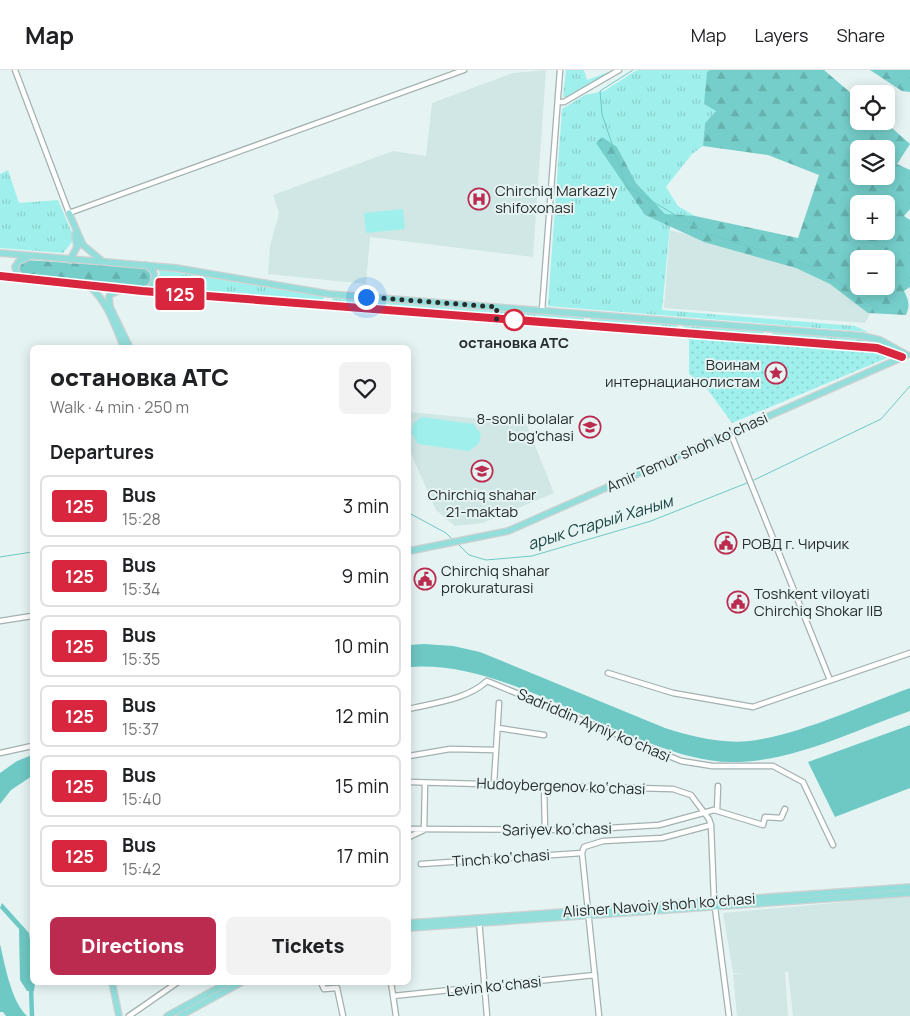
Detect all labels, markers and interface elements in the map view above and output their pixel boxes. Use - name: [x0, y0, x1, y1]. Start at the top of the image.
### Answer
- text: Map: [25, 18, 74, 51]
- text: Map: [691, 23, 726, 47]
- text: Layers: [754, 23, 808, 47]
- text: Share: [836, 23, 885, 47]
- map controls: [850, 85, 895, 295]
- button: locate: [850, 85, 895, 130]
- button: layers: [850, 140, 895, 185]
- place label: Chirchiq Markaziy shifoxonasi: [495, 180, 618, 218]
- hospital icon: Chirchiq Markaziy shifoxonasi: [467, 187, 491, 211]
- button: +: [850, 195, 895, 240]
- button: −: [850, 250, 895, 295]
- line badge: 125: [151, 278, 209, 310]
- text: 125: [165, 282, 195, 306]
- your location: [354, 285, 379, 310]
- marker: остановка АТС: [503, 309, 525, 331]
- place label: остановка АТС: [459, 332, 569, 353]
- place label: Воинам интернацианолистам: [605, 354, 760, 392]
- text: остановка АТС: [50, 360, 229, 393]
- place icon: Воинам интернацианолистам: [764, 361, 788, 385]
- button: heart: [339, 362, 391, 414]
- text: Walk · 4 min · 250 m: [50, 396, 189, 418]
- street label: Amir Temur shoh ko‘chasi: [603, 407, 771, 497]
- place label: 8-sonli bolalar bog'chasi: [477, 408, 575, 446]
- school or university icon: 8-sonli bolalar bog'chasi: [578, 415, 602, 439]
- text: Departures: [50, 439, 154, 465]
- school or university icon: Chirchiq shahar 21-maktab: [470, 459, 494, 483]
- text: Bus: [122, 482, 156, 508]
- place label: Chirchiq shahar 21-maktab: [428, 484, 537, 522]
- water label: арык Старый Ханым: [525, 489, 677, 555]
- text: 3 min: [343, 493, 389, 519]
- text: 125: [65, 494, 94, 518]
- text: 15:28: [122, 508, 161, 530]
- public building icon: РОВД г. Чирчик: [714, 531, 738, 555]
- place label: РОВД г. Чирчик: [742, 533, 850, 554]
- text: Bus: [122, 552, 156, 578]
- place label: Chirchiq shahar prokuraturasi: [441, 560, 550, 598]
- text: 9 min: [342, 563, 389, 589]
- text: 125: [65, 564, 94, 588]
- public building icon: Chirchiq shahar prokuraturasi: [413, 567, 437, 591]
- text: 15:34: [122, 578, 161, 600]
- place label: Toshkent viloyati Chirchiq Shokar IIB: [754, 583, 882, 621]
- public building icon: Toshkent viloyati Chirchiq Shokar IIB: [726, 590, 750, 614]
- text: Bus: [122, 622, 156, 648]
- text: 10 min: [334, 633, 389, 659]
- text: 125: [65, 634, 94, 658]
- text: 15:35: [122, 648, 160, 670]
- street label: Sadriddin Ayniy ko‘chasi: [514, 683, 674, 767]
- text: Bus: [122, 692, 156, 718]
- text: 12 min: [335, 703, 389, 729]
- text: 125: [65, 704, 94, 728]
- text: 15:37: [122, 718, 159, 740]
- text: Bus: [122, 762, 156, 788]
- text: 15 min: [335, 773, 389, 799]
- street label: Hudoybergenov ko‘chasi: [476, 773, 646, 799]
- text: 125: [65, 774, 94, 798]
- text: 15:40: [122, 788, 161, 810]
- street label: Sariyev ko‘chasi: [502, 818, 612, 840]
- text: Bus: [122, 832, 156, 858]
- text: 17 min: [336, 843, 389, 869]
- text: 125: [65, 844, 94, 868]
- street label: Tinch ko‘chasi: [451, 844, 551, 872]
- text: 15:42: [122, 858, 161, 880]
- street label: Alisher Navoiy shoh koʻchasi: [562, 888, 756, 922]
- button: Directions: [50, 917, 216, 975]
- button: Tickets: [226, 917, 391, 975]
- street label: Levin ko‘chasi: [445, 971, 543, 1001]

